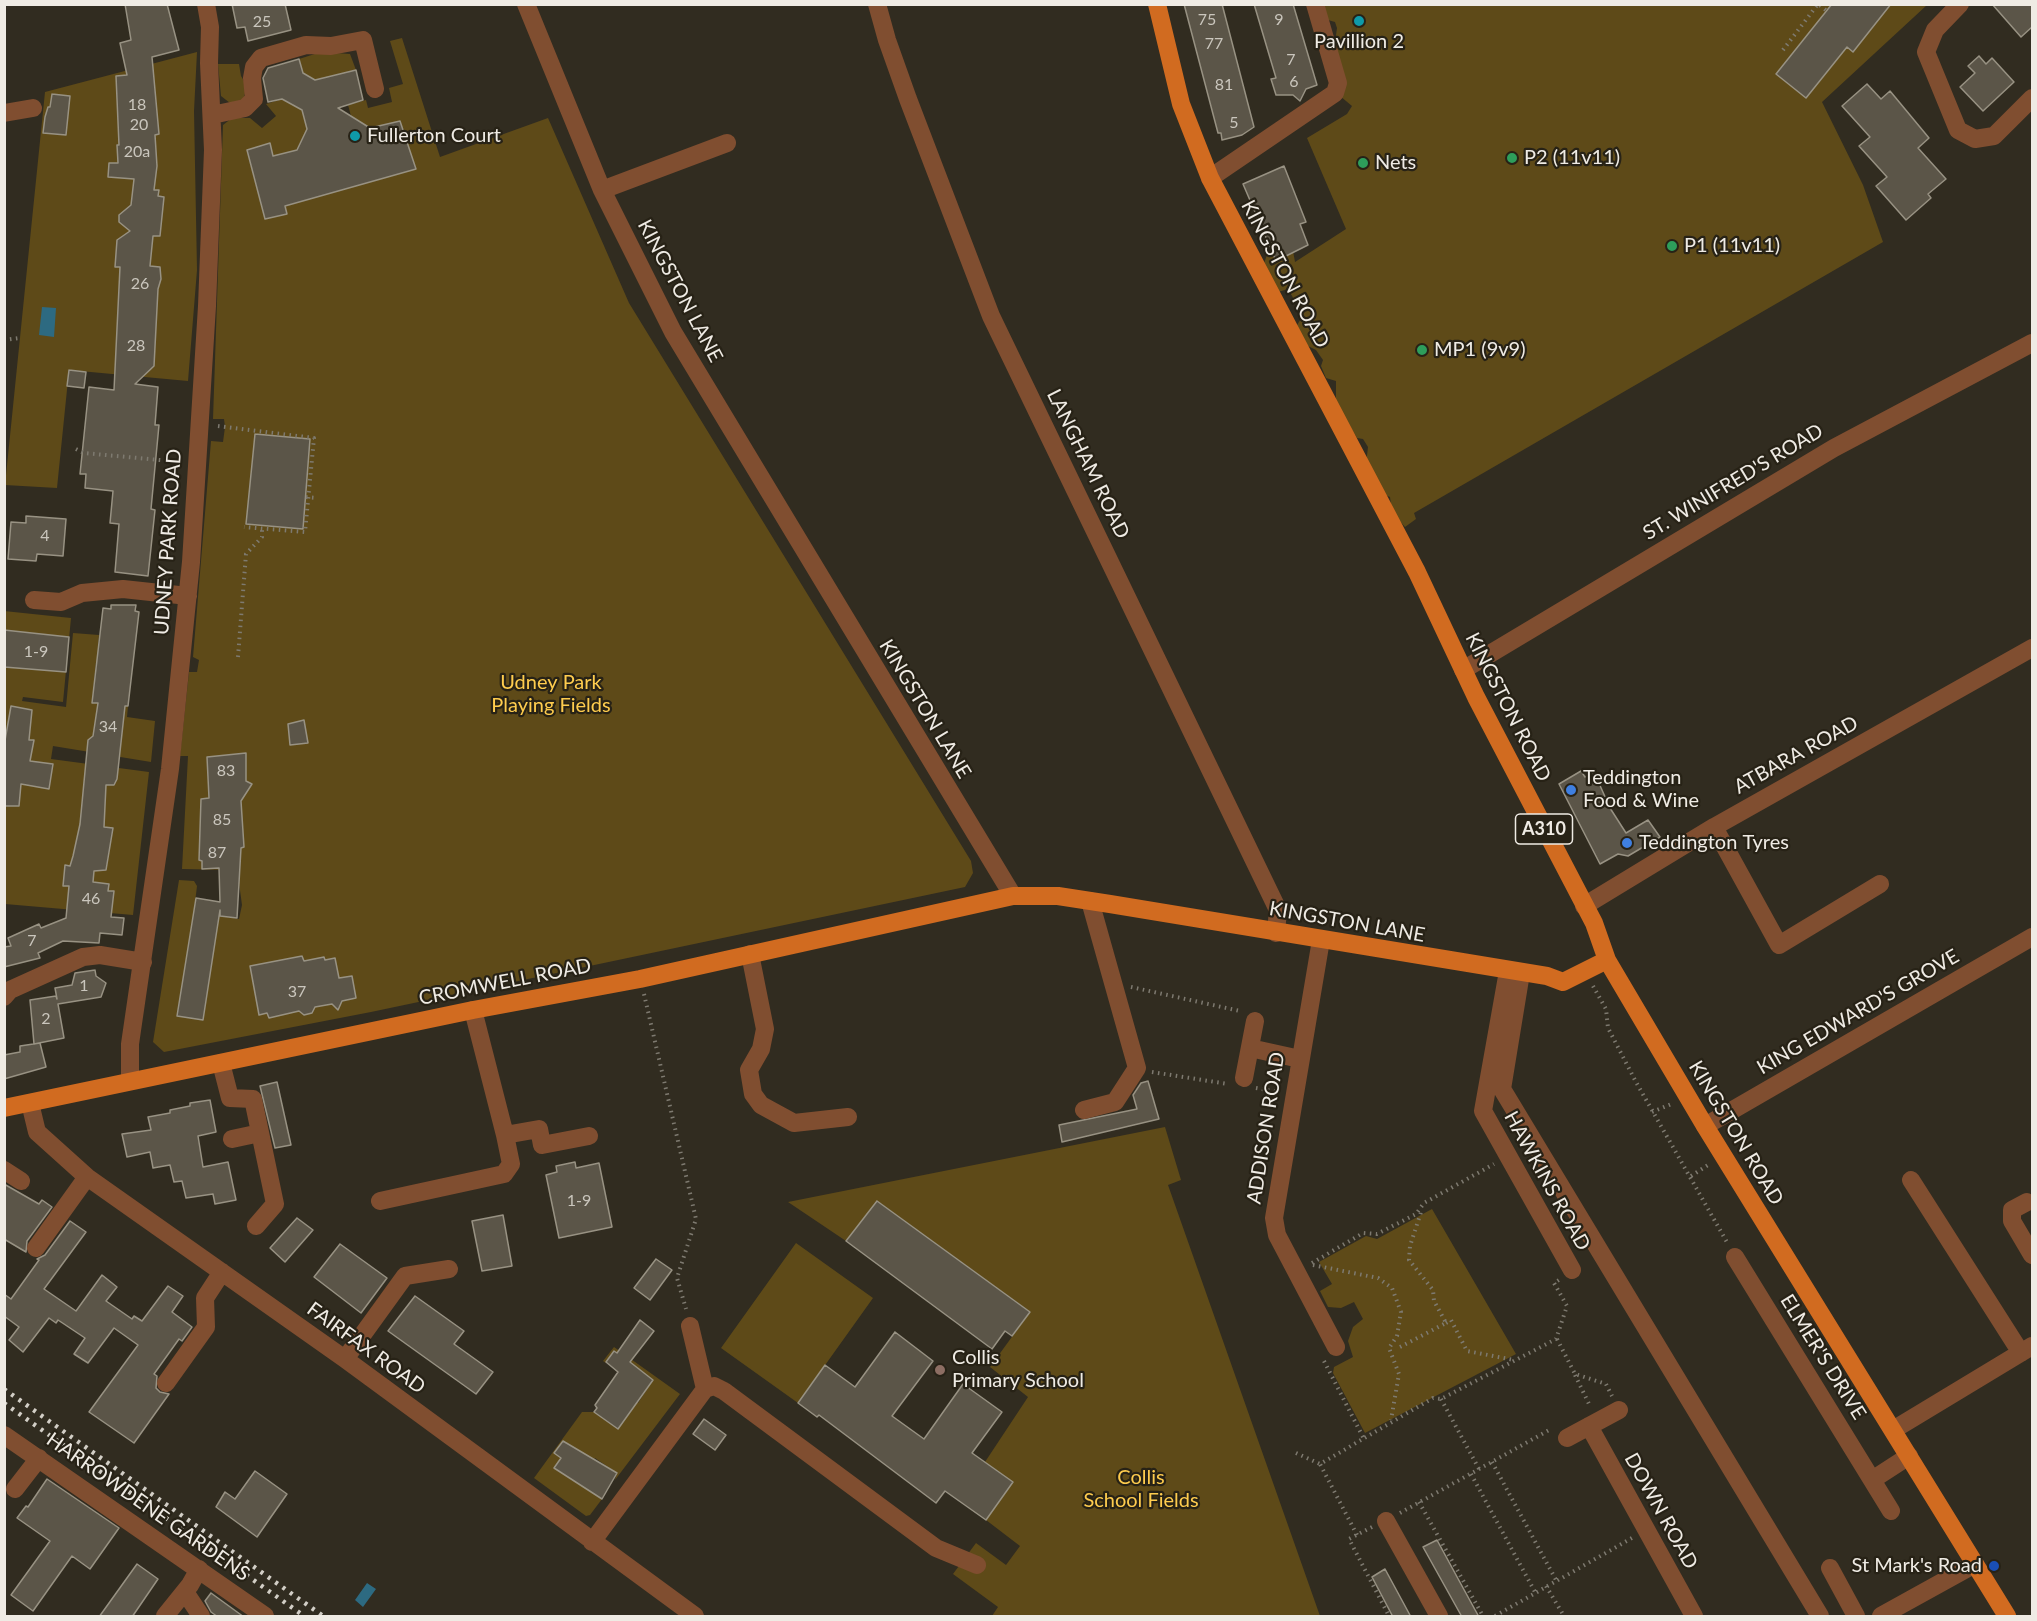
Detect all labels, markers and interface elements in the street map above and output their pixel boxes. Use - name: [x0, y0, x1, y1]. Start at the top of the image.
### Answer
- house number: 75: [1198, 10, 1216, 30]
- house number: 9: [1274, 10, 1284, 30]
- house number: 25: [253, 12, 271, 32]
- marker: Pavillion 2: [1352, 14, 1366, 28]
- place label: Pavillion 2: [1314, 30, 1404, 54]
- house number: 77: [1205, 34, 1223, 54]
- house number: 7: [1286, 50, 1296, 70]
- house number: 6: [1289, 72, 1299, 92]
- house number: 81: [1215, 75, 1233, 95]
- house number: 18: [128, 95, 146, 115]
- house number: 5: [1229, 113, 1239, 133]
- house number: 20: [130, 115, 148, 135]
- place label: Fullerton Court: [367, 124, 501, 148]
- marker: Fullerton Court: [348, 129, 362, 143]
- house number: 20a: [124, 142, 150, 162]
- place label: P2 (11v11): [1524, 146, 1620, 170]
- place label: Nets: [1375, 151, 1416, 175]
- marker: P2 (11v11): [1505, 151, 1519, 165]
- marker: Nets: [1356, 156, 1370, 170]
- street label: KINGSTON ROAD: [1236, 196, 1334, 352]
- street label: KINGSTON LANE: [632, 216, 728, 366]
- place label: P1 (11v11): [1684, 234, 1780, 258]
- marker: P1 (11v11): [1665, 239, 1679, 253]
- house number: 26: [131, 274, 149, 294]
- house number: 28: [127, 336, 145, 356]
- place label: MP1 (9v9): [1434, 338, 1525, 362]
- marker: MP1 (9v9): [1415, 343, 1429, 357]
- street label: LANGHAM ROAD: [1041, 386, 1135, 542]
- street label: ST. WINIFRED'S ROAD: [1639, 419, 1827, 545]
- street label: UDNEY PARK ROAD: [150, 448, 186, 636]
- house number: 4: [40, 526, 50, 546]
- street label: KINGSTON ROAD: [1460, 629, 1556, 785]
- street label: KINGSTON LANE: [874, 635, 976, 783]
- house number: 1-9: [24, 642, 48, 662]
- park label: Udney Park Playing Fields: [491, 671, 611, 718]
- street label: ATBARA ROAD: [1730, 711, 1862, 799]
- house number: 34: [99, 717, 117, 737]
- house number: 83: [217, 761, 235, 781]
- place label: Teddington Food & Wine: [1583, 766, 1699, 813]
- marker: Teddington Food & Wine: [1564, 783, 1578, 797]
- house number: 85: [213, 810, 231, 830]
- road number: A310: [1516, 814, 1572, 844]
- place label: Teddington Tyres: [1639, 831, 1789, 855]
- marker: Teddington Tyres: [1620, 836, 1634, 850]
- house number: 87: [208, 843, 226, 863]
- house number: 46: [82, 889, 100, 909]
- street label: KINGSTON LANE: [1267, 896, 1427, 948]
- house number: 7: [27, 931, 37, 951]
- street label: KING EDWARD'S GROVE: [1753, 944, 1963, 1080]
- street label: CROMWELL ROAD: [417, 954, 593, 1010]
- house number: 1: [79, 976, 89, 996]
- house number: 37: [288, 982, 306, 1002]
- house number: 2: [41, 1009, 51, 1029]
- street label: ADDISON ROAD: [1242, 1050, 1290, 1206]
- street label: KINGSTON ROAD: [1684, 1057, 1788, 1209]
- street label: HAWKINS ROAD: [1499, 1107, 1595, 1255]
- house number: 1-9: [567, 1191, 591, 1211]
- street label: ELMER'S DRIVE: [1775, 1290, 1871, 1424]
- street label: FAIRFAX ROAD: [302, 1297, 430, 1399]
- place label: Collis Primary School: [952, 1346, 1084, 1393]
- marker: Collis Primary School: [933, 1363, 947, 1377]
- street label: HARROWDENE GARDENS: [42, 1428, 254, 1586]
- street label: DOWN ROAD: [1619, 1449, 1703, 1573]
- park label: Collis School Fields: [1083, 1466, 1199, 1513]
- place label: St Mark's Road: [1852, 1554, 1982, 1578]
- marker: St Mark's Road: [1987, 1559, 2001, 1573]

